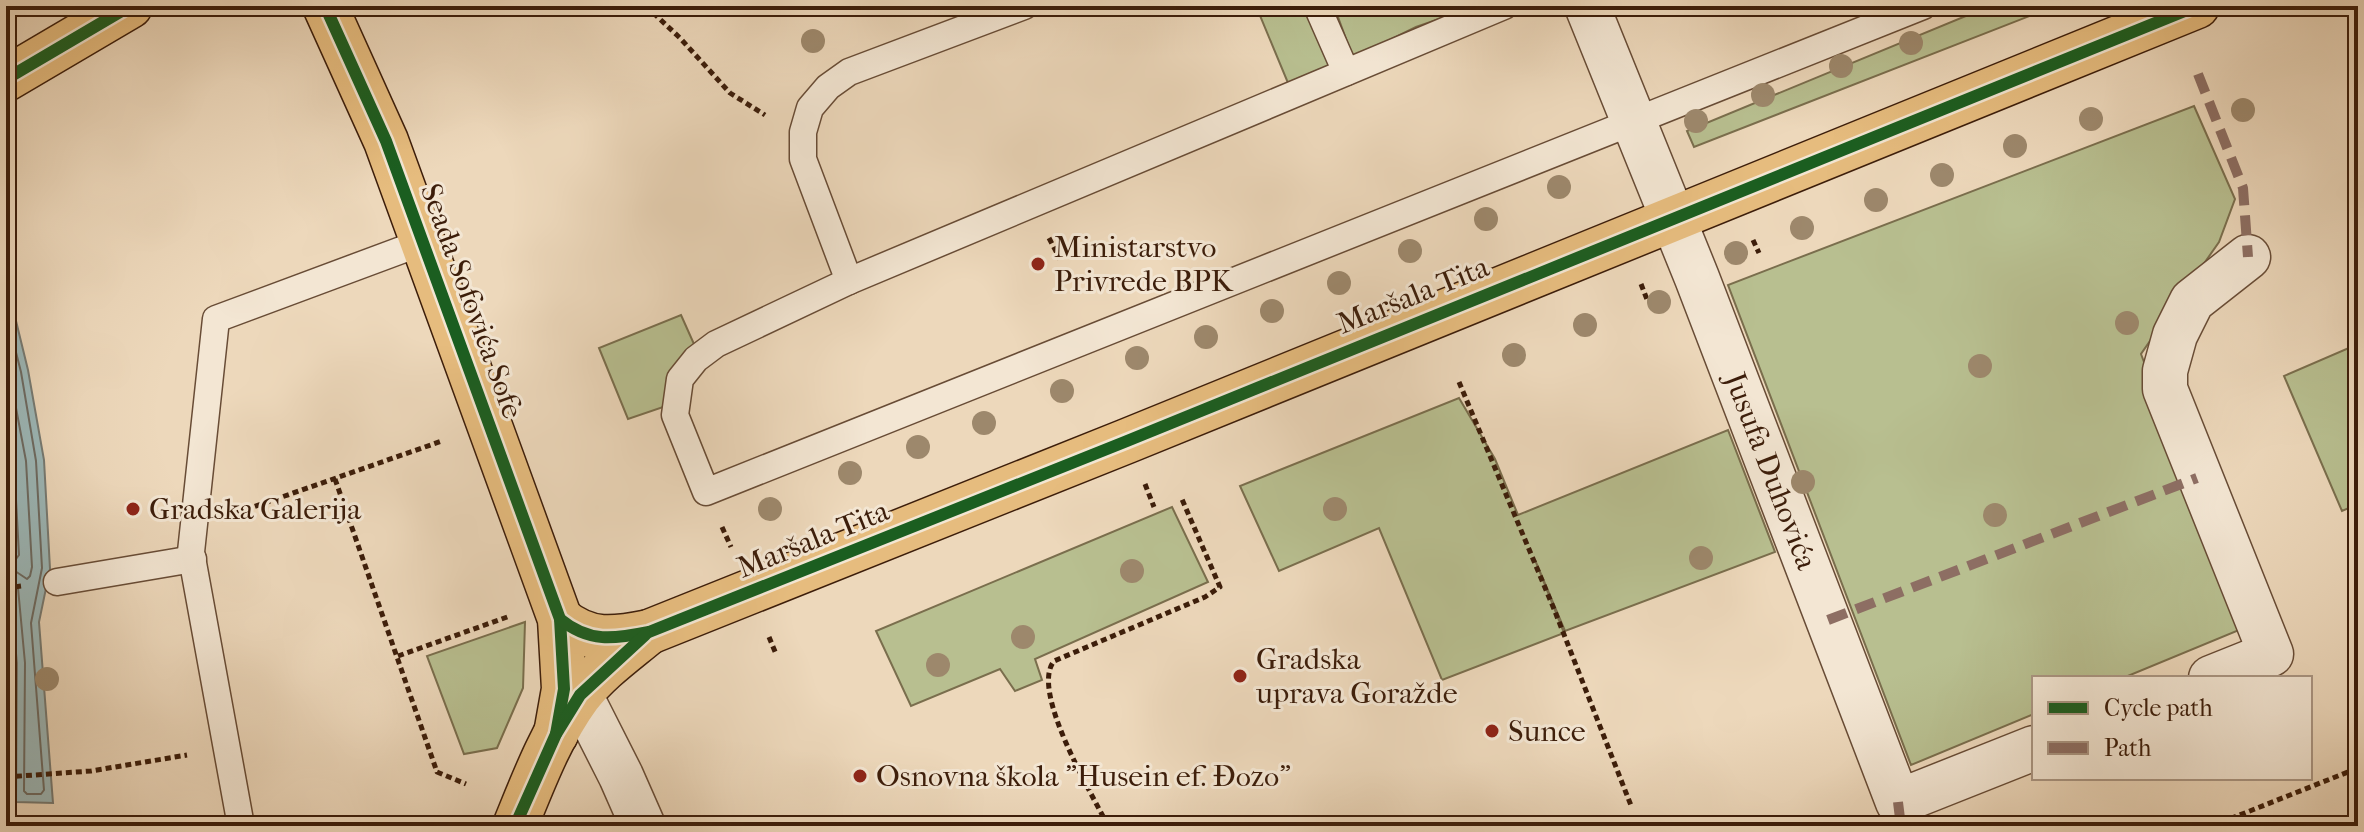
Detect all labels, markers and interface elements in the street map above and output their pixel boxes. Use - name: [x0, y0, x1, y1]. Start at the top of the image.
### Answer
- street label: Seada Sofovića Sofe: [413, 179, 530, 424]
- place label: Ministarstvo Privrede BPK: [1054, 230, 1234, 299]
- street label: Maršala Tita: [1332, 249, 1495, 342]
- marker: Ministarstvo Privrede BPK: [1029, 255, 1047, 273]
- street label: Jusufa Duhovića: [1716, 366, 1825, 576]
- place label: Gradska Galerija: [149, 492, 362, 527]
- street label: Maršala Tita: [732, 493, 895, 586]
- marker: Gradska Galerija: [124, 500, 142, 518]
- place label: Gradska uprava Goražde: [1255, 642, 1458, 711]
- marker: Gradska uprava Goražde: [1231, 667, 1249, 685]
- legend: [2032, 676, 2312, 780]
- text: Cycle path: [2104, 694, 2213, 722]
- place label: Sunce: [1508, 714, 1586, 749]
- marker: Sunce: [1483, 722, 1501, 740]
- text: Path: [2104, 734, 2152, 762]
- place label: Osnovna škola "Husein ef. Đozo": [876, 759, 1291, 794]
- marker: Osnovna škola "Husein ef. Đozo": [851, 767, 869, 785]

